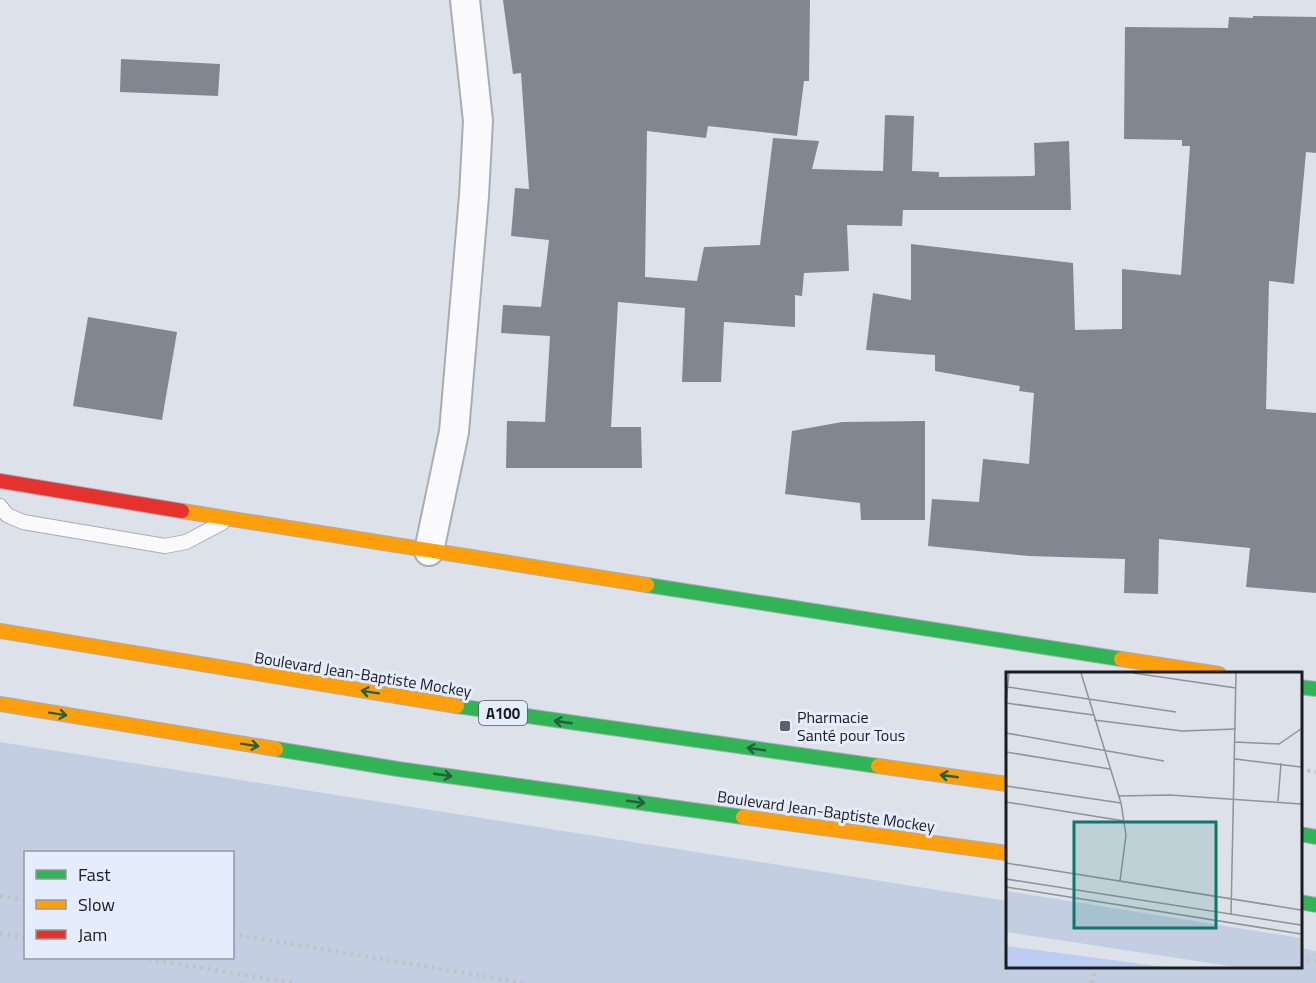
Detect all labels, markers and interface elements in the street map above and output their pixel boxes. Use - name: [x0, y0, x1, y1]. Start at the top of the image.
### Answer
- street label: Boulevard Jean-Baptiste Mockey: [253, 645, 474, 703]
- inset map: [1006, 672, 1301, 968]
- one-way arrow: [361, 686, 380, 697]
- road number: A100: [479, 701, 527, 725]
- place label: Pharmacie Santé pour Tous: [797, 705, 905, 747]
- one-way arrow: [47, 708, 67, 719]
- one-way arrow: [553, 716, 573, 727]
- marker: Pharmacie Santé pour Tous: [778, 719, 792, 733]
- one-way arrow: [240, 740, 260, 751]
- one-way arrow: [747, 743, 766, 754]
- one-way arrow: [432, 770, 452, 781]
- one-way arrow: [940, 770, 959, 781]
- street label: Boulevard Jean-Baptiste Mockey: [716, 784, 937, 838]
- one-way arrow: [626, 796, 645, 807]
- legend: [24, 851, 234, 959]
- text: Fast: [78, 861, 111, 888]
- text: Slow: [78, 891, 115, 918]
- text: Jam: [78, 921, 107, 948]

